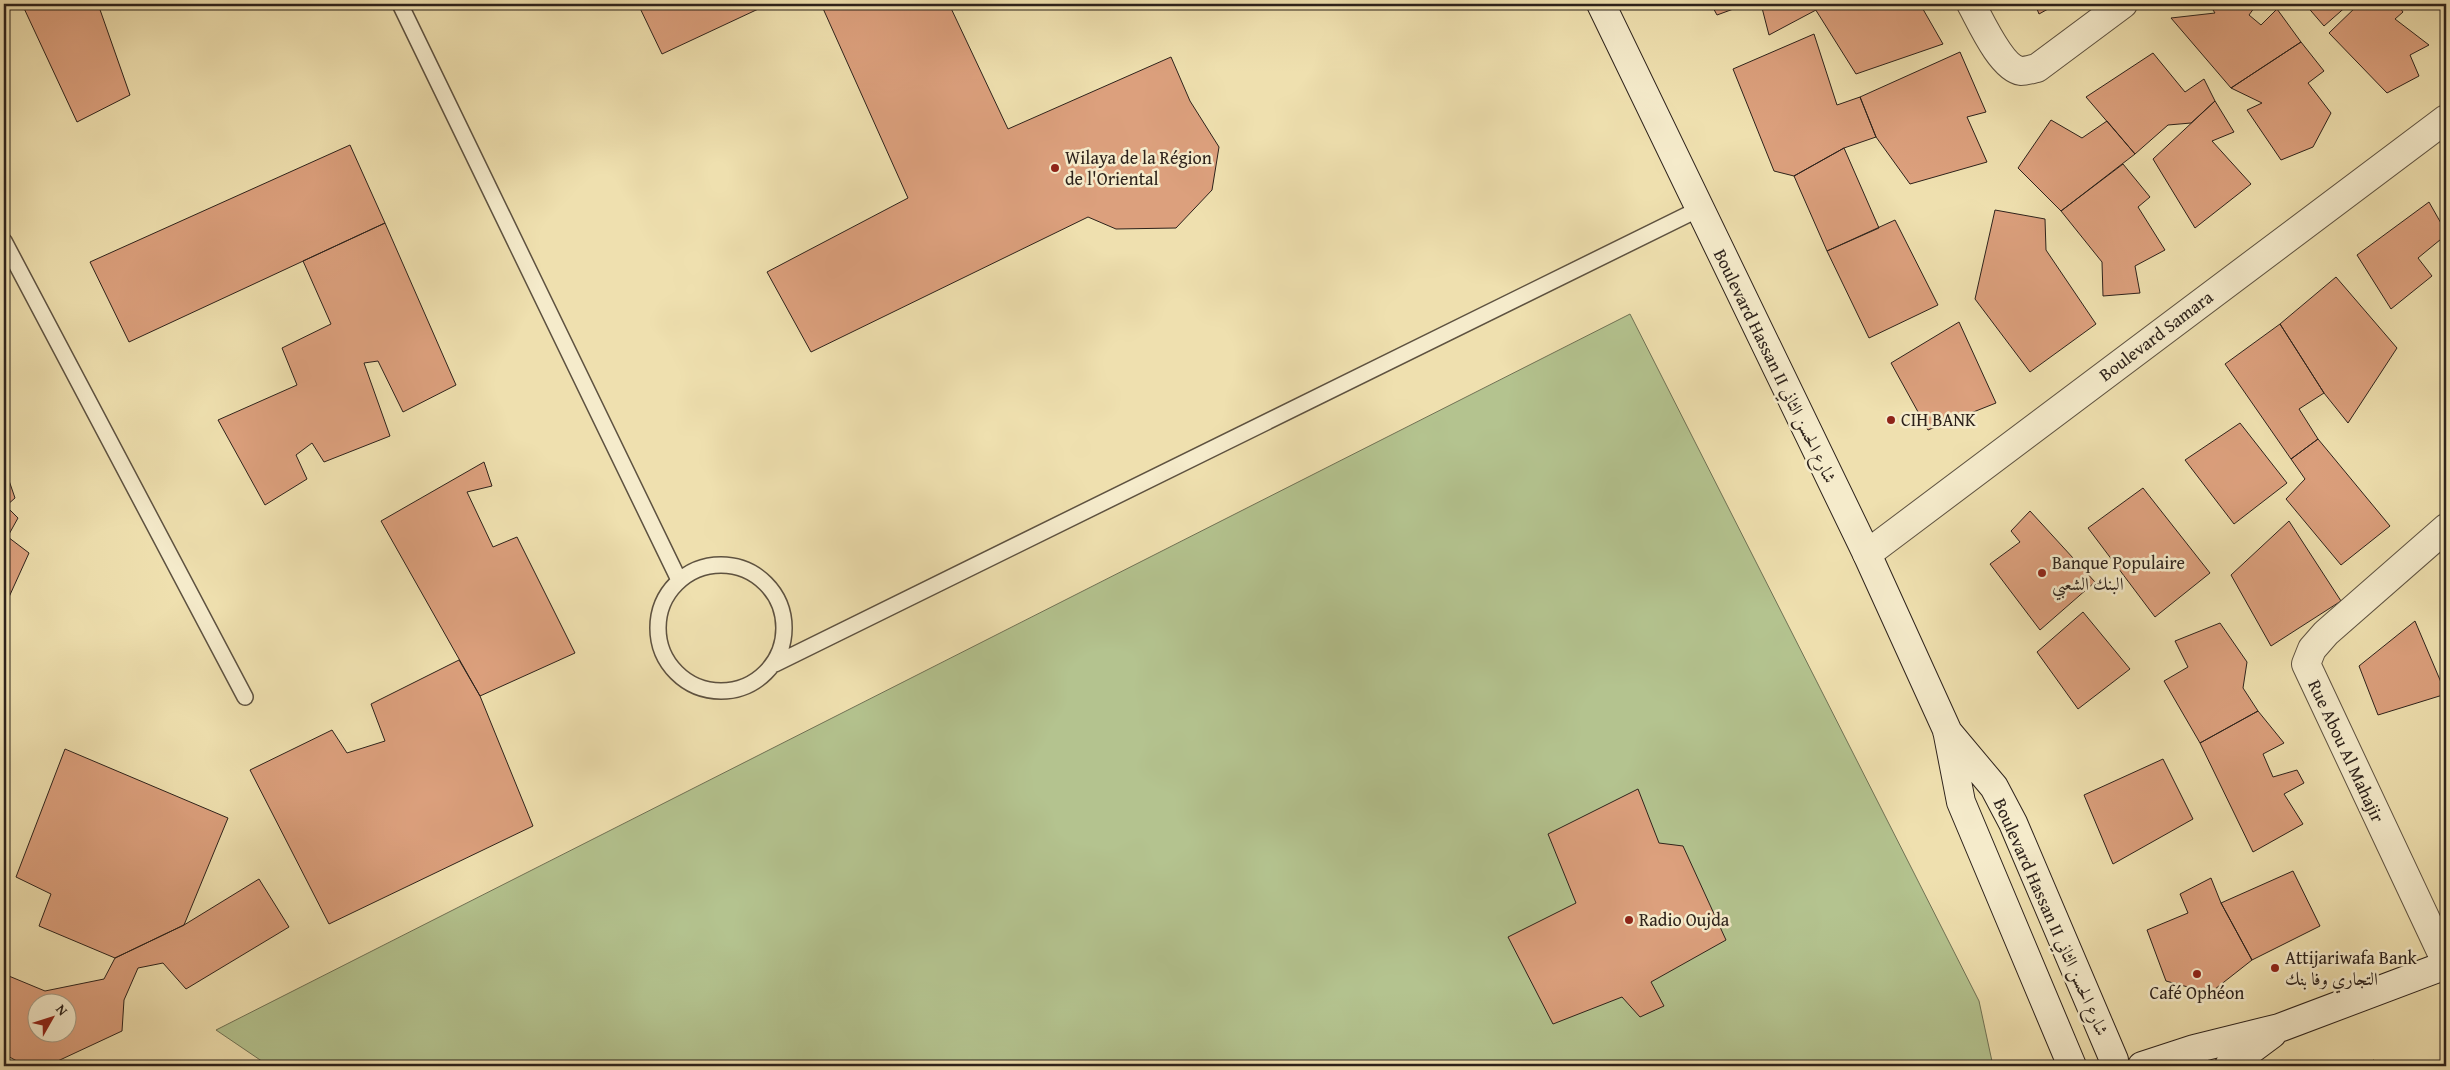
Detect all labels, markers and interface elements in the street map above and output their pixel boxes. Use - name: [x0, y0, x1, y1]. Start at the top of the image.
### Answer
- place label: Wilaya de la Région de l'Oriental: [1065, 144, 1212, 192]
- marker: Wilaya de la Région de l'Oriental: [1049, 162, 1061, 174]
- street label: Boulevard Hassan II شارع الحسن الثاني: [1705, 244, 1844, 488]
- street label: Boulevard Samara: [2093, 283, 2219, 388]
- place label: CIH BANK: [1901, 406, 1976, 433]
- marker: CIH BANK: [1885, 414, 1897, 426]
- place label: Banque Populaire البنك الشعبي: [2052, 549, 2185, 601]
- marker: Banque Populaire البنك الشعبي: [2036, 567, 2048, 579]
- street label: Rue Abou Al Mahajir: [2302, 675, 2392, 827]
- street label: Boulevard Hassan II شارع الحسن الثاني: [1985, 794, 2116, 1041]
- place label: Radio Oujda: [1639, 906, 1730, 933]
- marker: Radio Oujda: [1623, 914, 1635, 926]
- place label: Attijariwafa Bank التجاري وفا بنك: [2285, 944, 2418, 994]
- marker: Attijariwafa Bank التجاري وفا بنك: [2269, 962, 2281, 974]
- marker: Café Ophéon: [2191, 968, 2203, 980]
- place label: Café Ophéon: [2150, 979, 2244, 1006]
- north arrow: [28, 992, 78, 1042]
- text: N: [51, 1000, 73, 1020]

